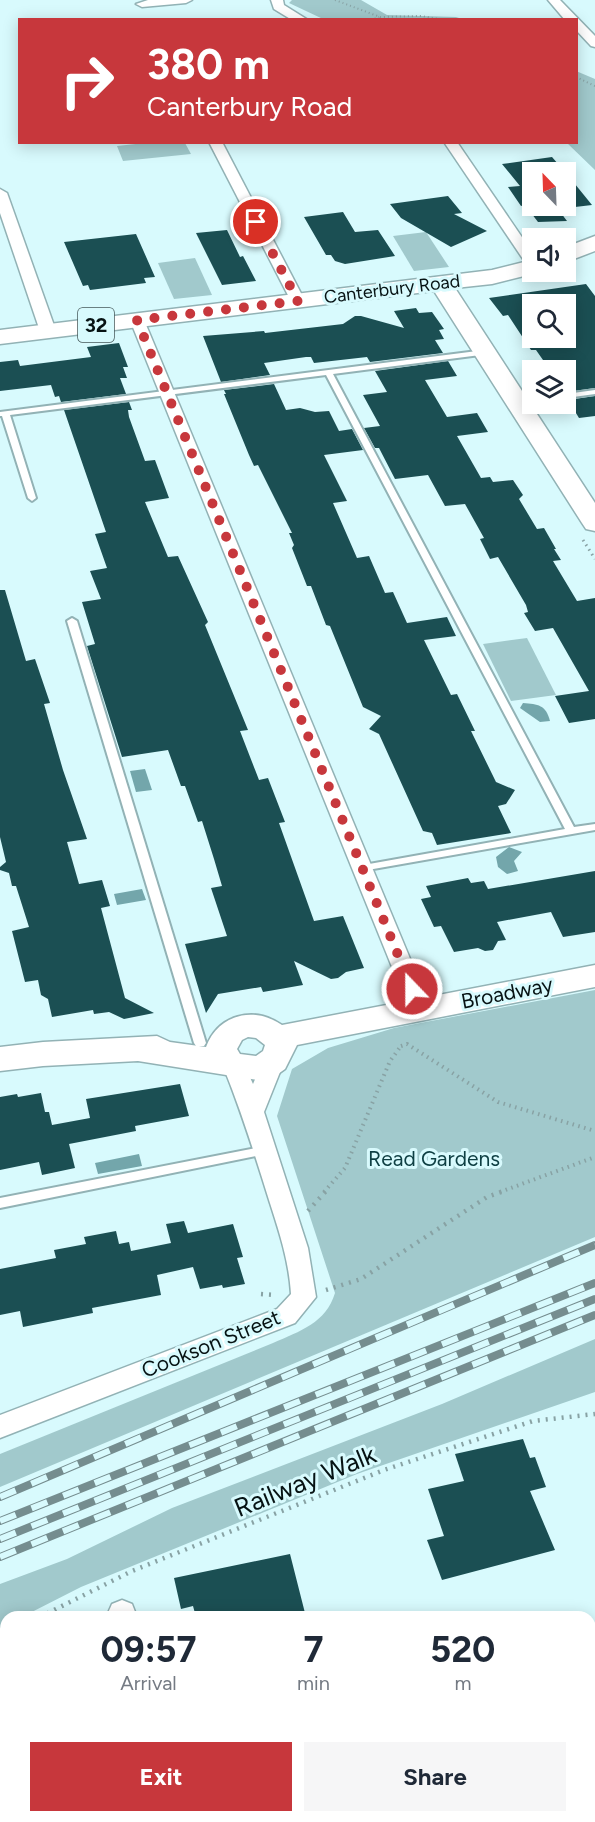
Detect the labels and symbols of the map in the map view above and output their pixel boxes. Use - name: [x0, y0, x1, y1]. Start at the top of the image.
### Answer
- north arrow: [522, 162, 576, 216]
- pin: [230, 196, 281, 247]
- street label: Canterbury Road: [323, 270, 461, 308]
- road number: 32: [78, 308, 114, 342]
- position arrow: [380, 957, 444, 1021]
- street label: Broadway: [459, 971, 555, 1014]
- park label: Read Gardens: [368, 1146, 500, 1171]
- street label: Cookson Street: [138, 1304, 284, 1383]
- street label: Railway Walk: [229, 1438, 381, 1524]

